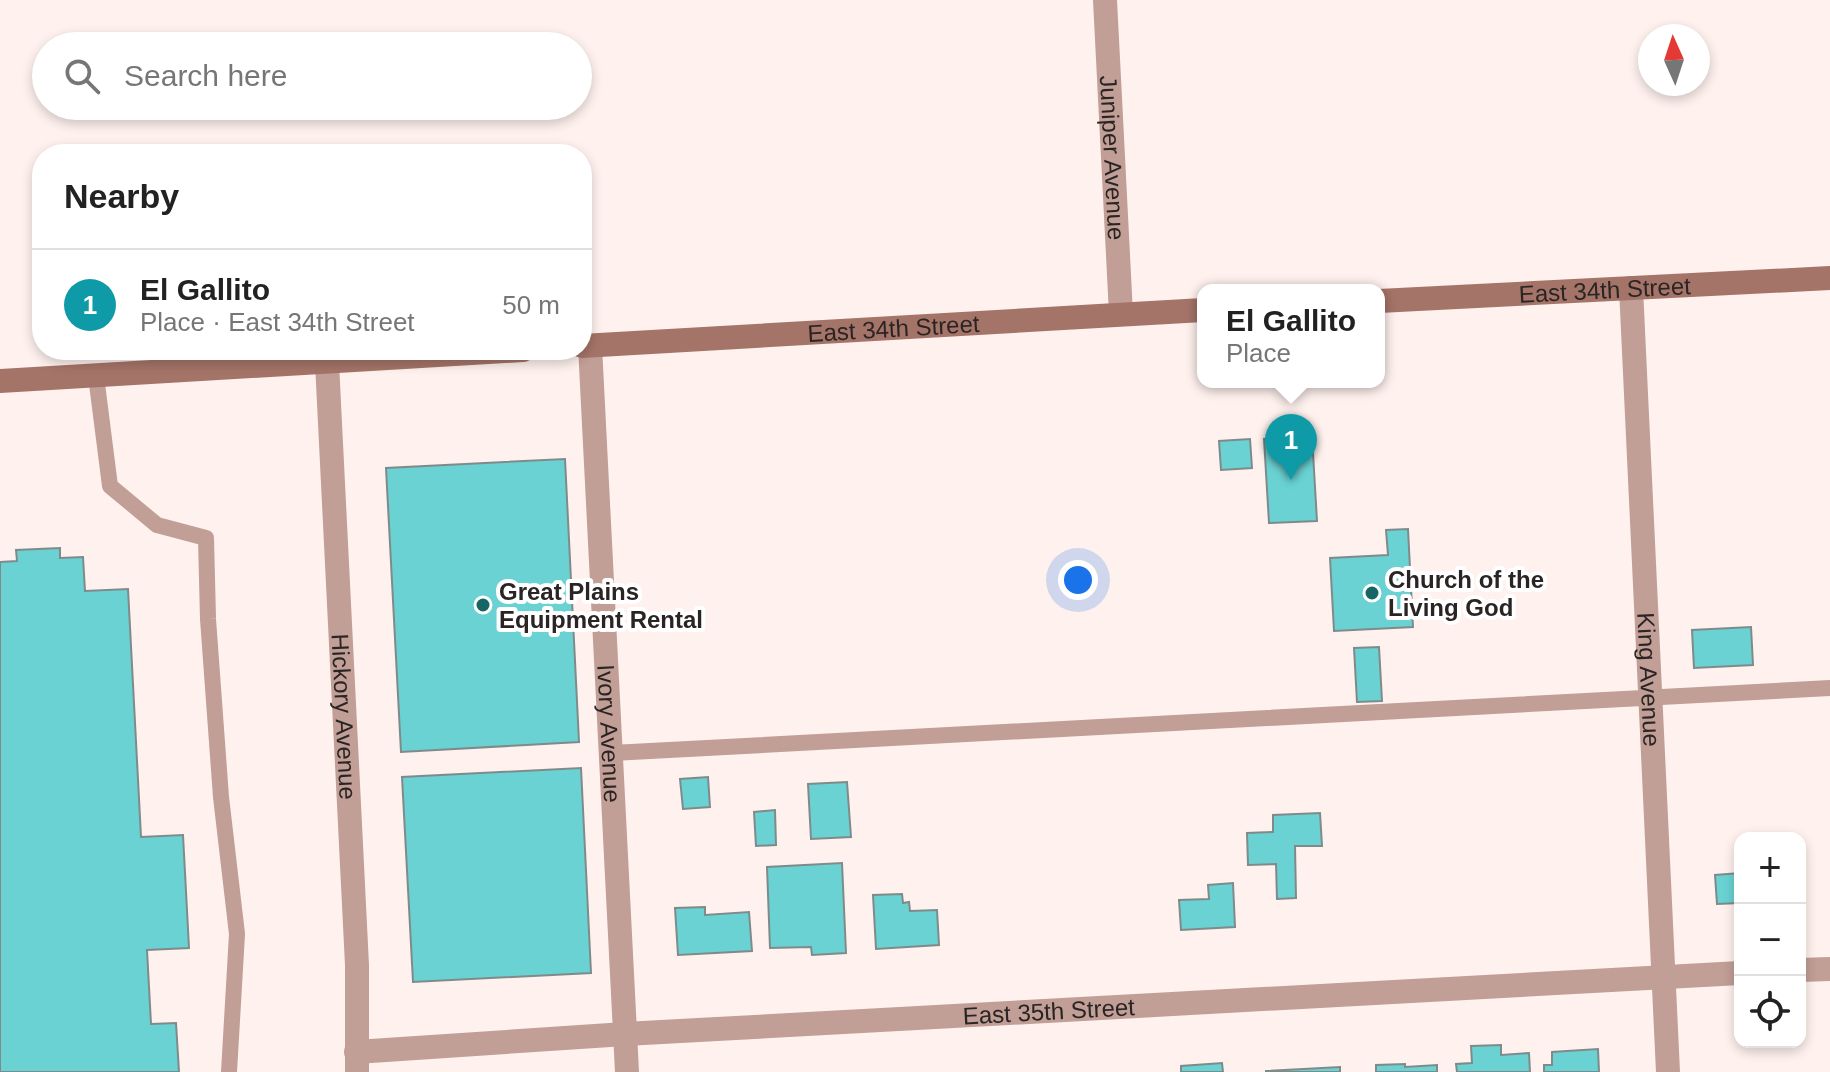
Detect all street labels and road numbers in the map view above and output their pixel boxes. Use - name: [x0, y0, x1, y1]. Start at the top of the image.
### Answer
- street label: Juniper Avenue: [1095, 75, 1131, 241]
- street label: East 34th Street: [1518, 272, 1692, 307]
- street label: East 34th Street: [807, 309, 981, 346]
- street label: King Avenue: [1633, 612, 1666, 747]
- street label: Hickory Avenue: [327, 633, 362, 800]
- street label: Ivory Avenue: [593, 664, 627, 803]
- street label: East 35th Street: [962, 993, 1136, 1029]

